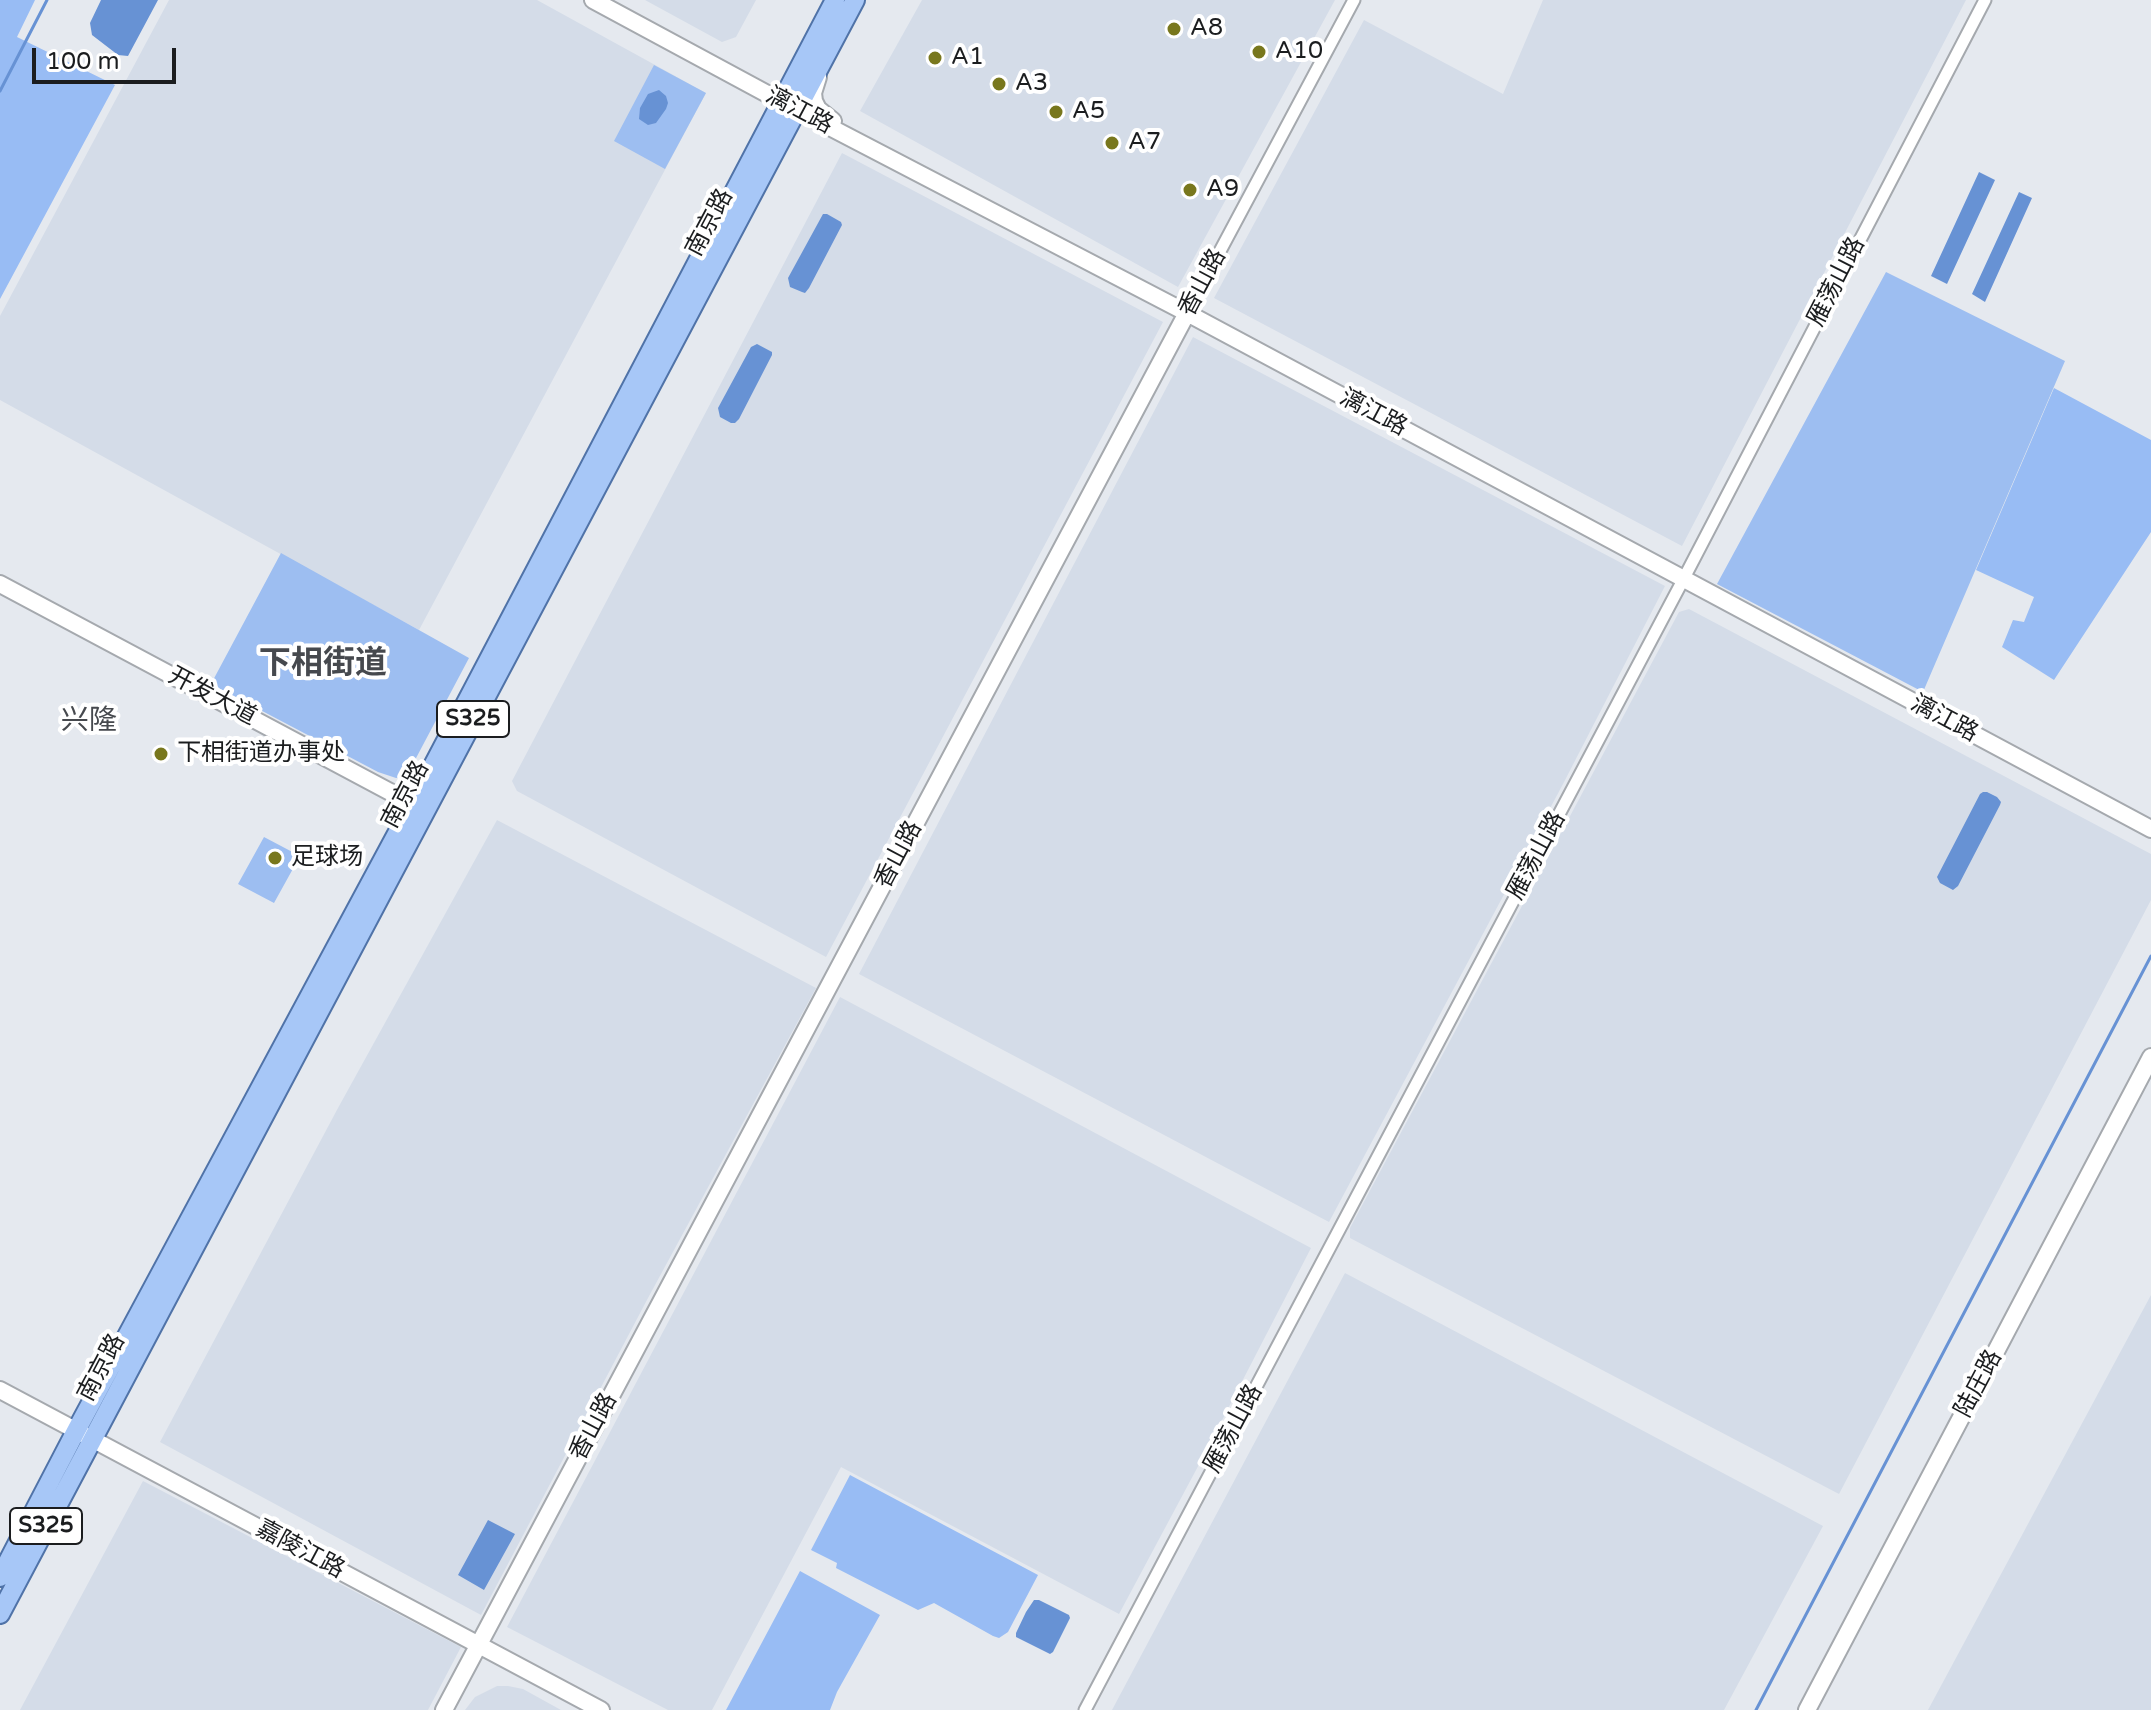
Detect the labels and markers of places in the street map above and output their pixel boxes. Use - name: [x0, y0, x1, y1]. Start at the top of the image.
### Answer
- place label: A8: [1190, 15, 1223, 43]
- marker: A8: [1165, 20, 1183, 38]
- place label: A10: [1275, 38, 1323, 66]
- marker: A10: [1250, 43, 1268, 61]
- place label: A1: [951, 44, 984, 72]
- marker: A1: [926, 49, 944, 67]
- place label: A3: [1015, 70, 1048, 98]
- marker: A3: [990, 75, 1008, 93]
- place label: A5: [1072, 98, 1105, 126]
- marker: A5: [1047, 103, 1065, 121]
- place label: A7: [1128, 129, 1161, 157]
- marker: A7: [1103, 134, 1121, 152]
- place label: A9: [1206, 176, 1239, 204]
- marker: A9: [1181, 181, 1199, 199]
- place label: 下相街道办事处: [177, 740, 345, 768]
- marker: 下相街道办事处: [152, 745, 170, 763]
- place label: 足球场: [291, 844, 363, 872]
- marker: 足球场: [266, 849, 284, 867]

